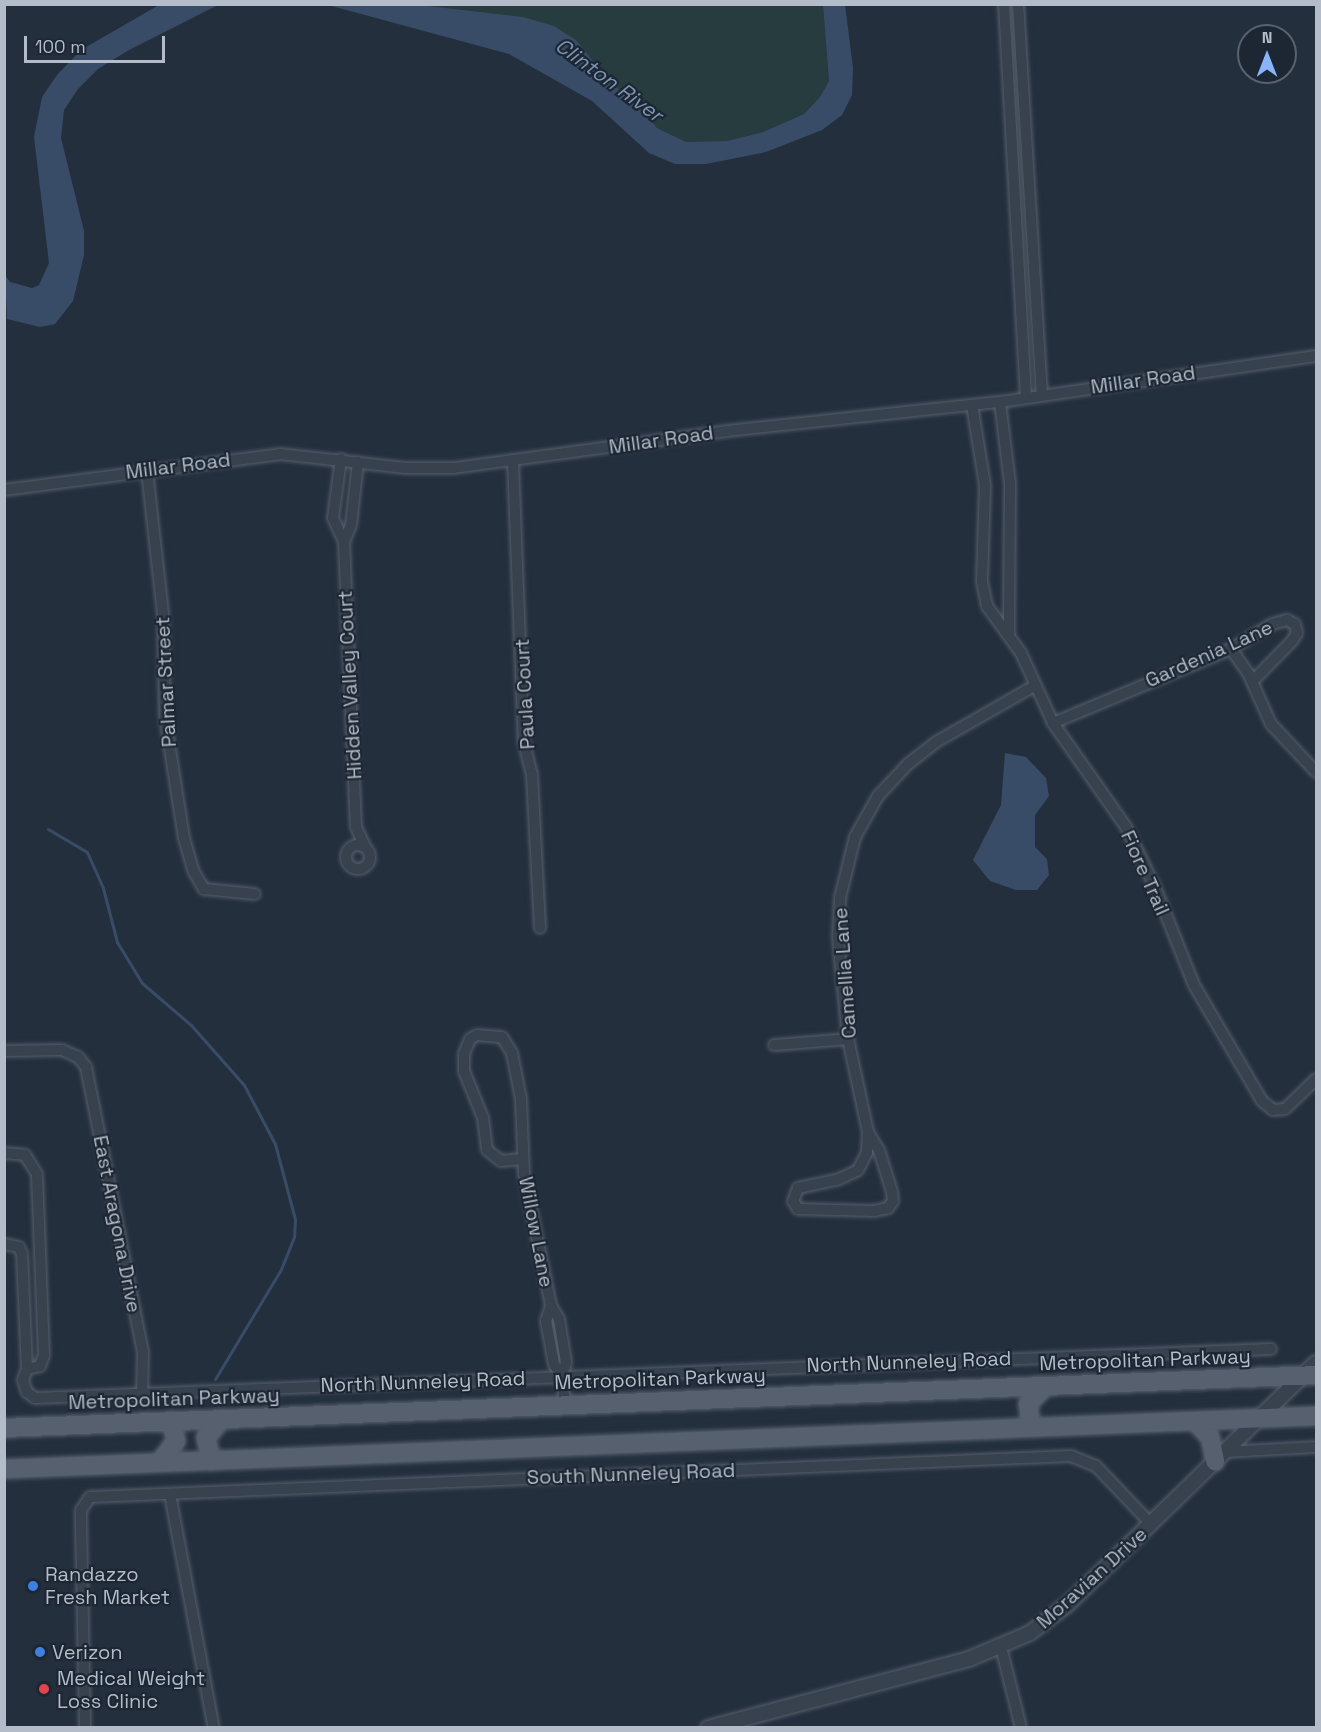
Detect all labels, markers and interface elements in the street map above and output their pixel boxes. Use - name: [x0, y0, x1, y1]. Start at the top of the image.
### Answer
- scale bar: [27, 24, 168, 62]
- north arrow: [1237, 24, 1297, 84]
- text: N: [1262, 27, 1272, 48]
- water label: Clinton River: [550, 33, 668, 127]
- text: 100 m: [35, 35, 86, 58]
- street label: Millar Road: [1089, 361, 1197, 399]
- street label: Millar Road: [607, 421, 715, 459]
- street label: Millar Road: [124, 448, 232, 484]
- street label: Hidden Valley Court: [333, 590, 367, 780]
- street label: Gardenia Lane: [1142, 615, 1276, 693]
- street label: Palmar Street: [151, 616, 181, 748]
- street label: Paula Court: [510, 638, 540, 750]
- street label: Fiore Trail: [1116, 827, 1174, 919]
- street label: Camellia Lane: [828, 907, 862, 1039]
- street label: East Aragona Drive: [88, 1133, 146, 1315]
- street label: Willow Lane: [514, 1175, 558, 1289]
- street label: Metropolitan Parkway: [1039, 1344, 1251, 1376]
- street label: North Nunneley Road: [806, 1346, 1012, 1378]
- street label: Metropolitan Parkway: [554, 1363, 766, 1395]
- street label: North Nunneley Road: [320, 1366, 526, 1398]
- street label: Metropolitan Parkway: [68, 1383, 280, 1415]
- street label: South Nunneley Road: [526, 1458, 736, 1490]
- street label: Moravian Drive: [1032, 1522, 1152, 1634]
- place label: Randazzo Fresh Market: [45, 1562, 170, 1609]
- marker: Randazzo Fresh Market: [26, 1579, 40, 1593]
- place label: Verizon: [52, 1640, 123, 1664]
- marker: Verizon: [33, 1645, 47, 1659]
- place label: Medical Weight Loss Clinic: [57, 1666, 205, 1713]
- marker: Medical Weight Loss Clinic: [35, 1680, 53, 1698]

